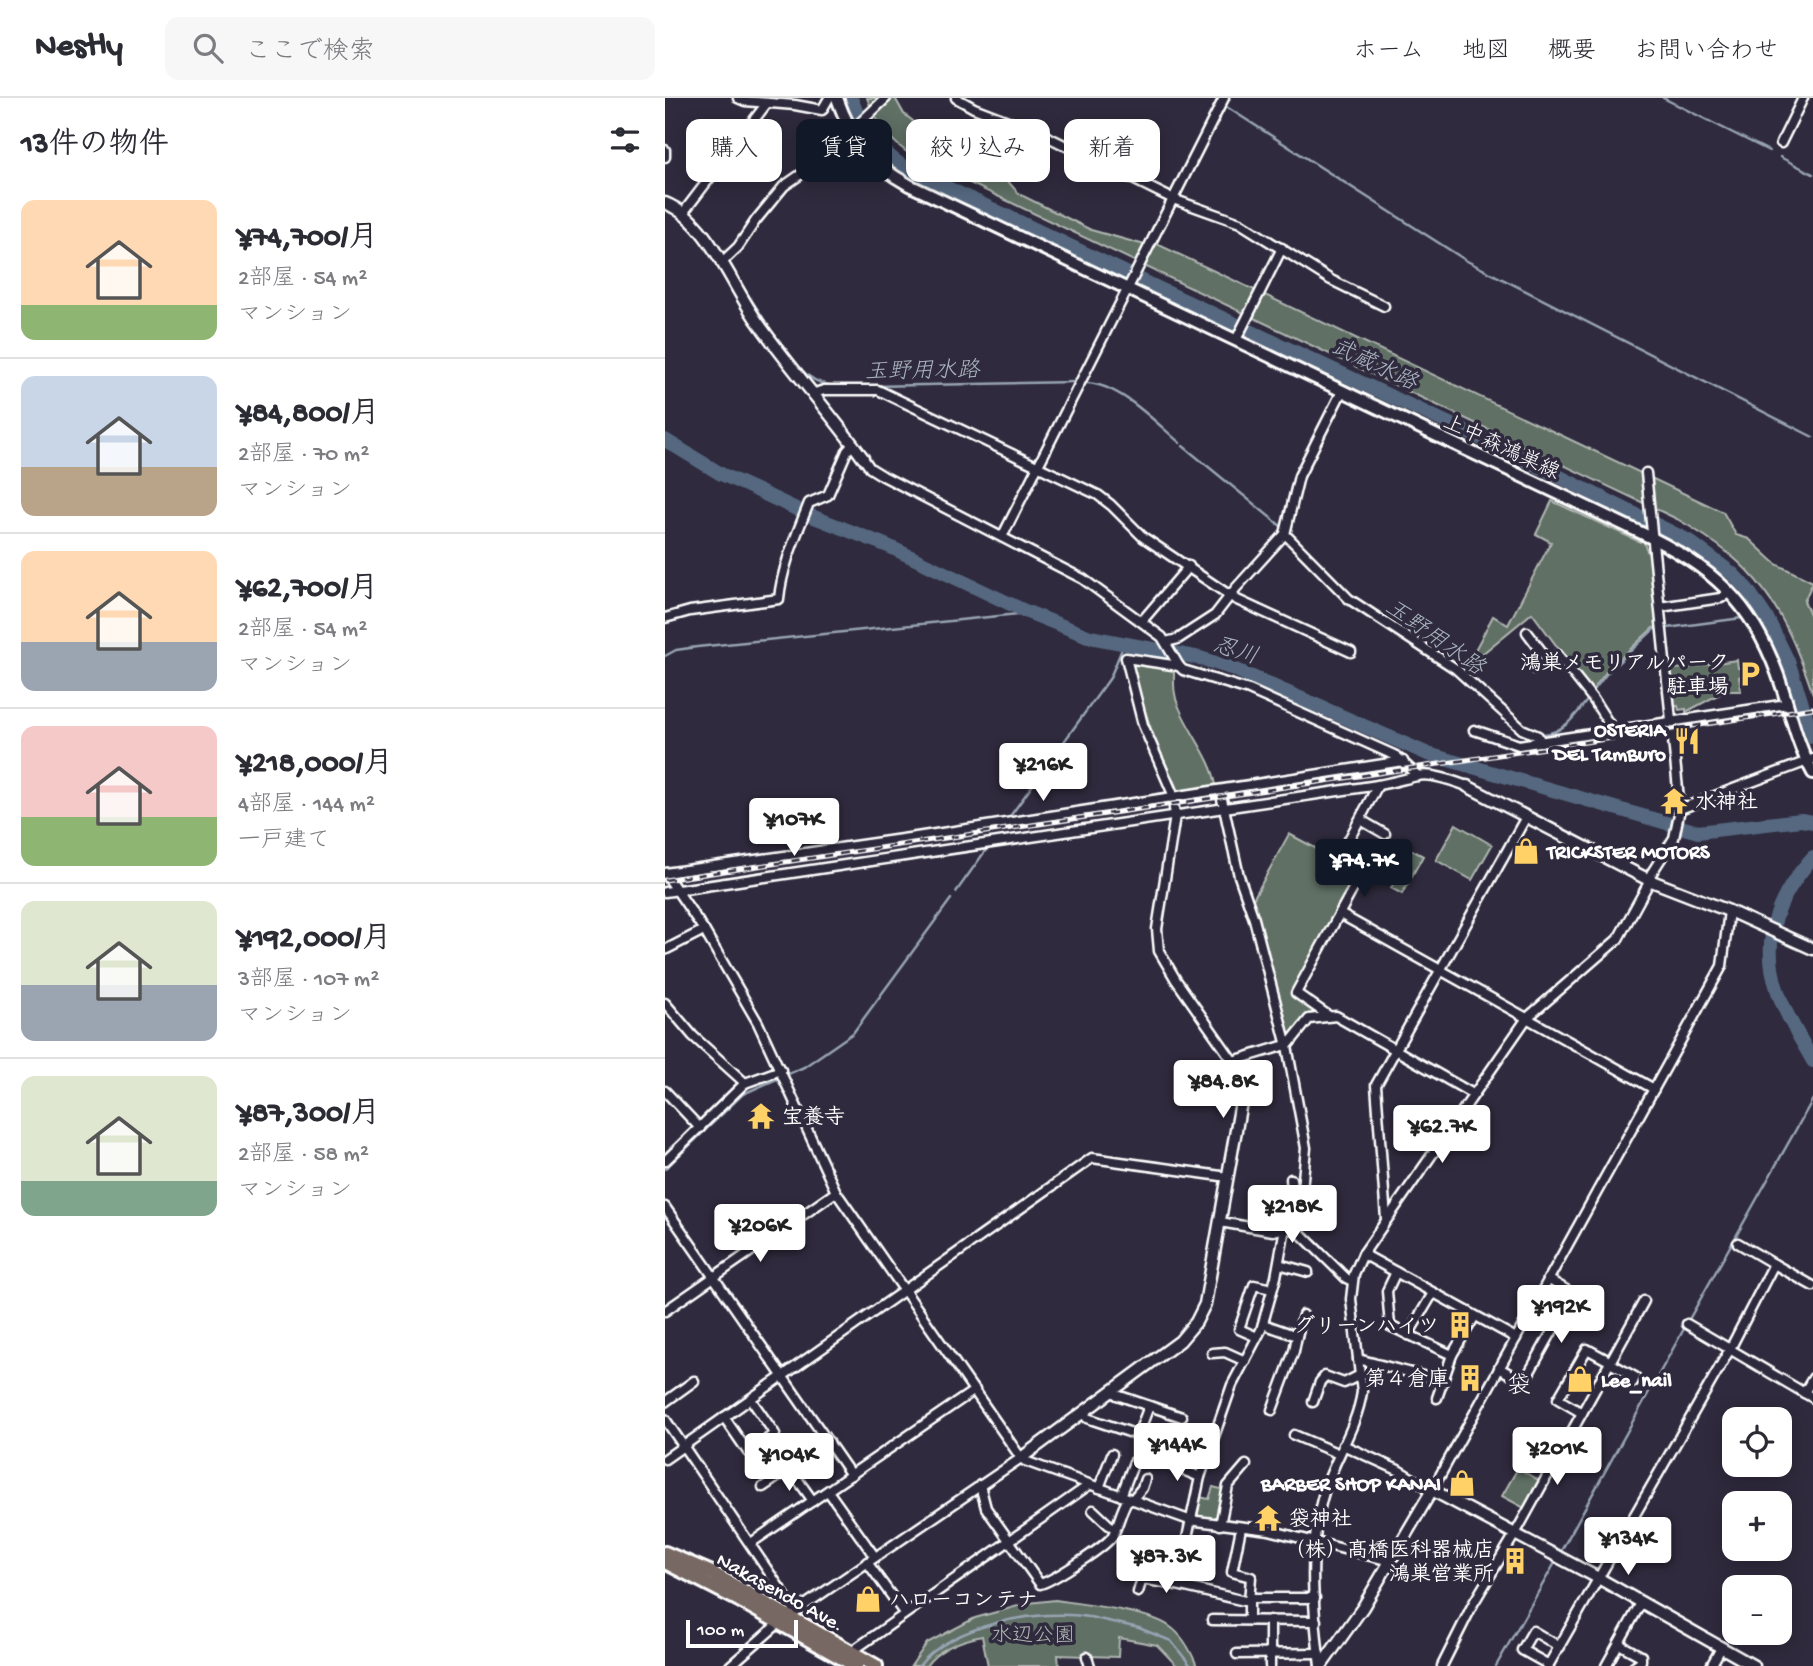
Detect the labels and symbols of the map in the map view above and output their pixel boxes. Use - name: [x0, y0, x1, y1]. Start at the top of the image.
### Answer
- water label: 武蔵水路: [1326, 334, 1423, 399]
- water label: 玉野用水路: [864, 357, 982, 387]
- street label: 上中森鴻巣線: [1438, 409, 1564, 487]
- water label: 玉野用水路: [1379, 594, 1491, 684]
- water label: 忍川: [1209, 633, 1261, 672]
- place label: 鴻巣メモリアルパーク 駐車場: [1520, 651, 1729, 702]
- parking icon: 鴻巣メモリアルパーク 駐車場: [1735, 659, 1765, 689]
- place label: OSTERIA DEL TamBuro: [1551, 720, 1668, 769]
- restaurant icon: OSTERIA DEL TamBuro: [1672, 726, 1702, 756]
- pin: ¥216K: [994, 744, 1092, 803]
- temple icon: 水神社: [1659, 786, 1689, 816]
- place label: 水神社: [1695, 791, 1758, 817]
- pin: ¥107K: [745, 798, 843, 858]
- shop icon: TRICKSTER MOTORS: [1511, 836, 1541, 866]
- pin: ¥74.7K: [1307, 840, 1421, 899]
- place label: TRICKSTER MOTORS: [1545, 842, 1711, 867]
- pin: ¥84.8K: [1166, 1060, 1280, 1120]
- temple icon: 宝養寺: [746, 1101, 776, 1131]
- place label: 宝養寺: [782, 1105, 845, 1132]
- pin: ¥62.7K: [1385, 1105, 1499, 1165]
- pin: ¥218K: [1243, 1186, 1341, 1245]
- pin: ¥206K: [711, 1204, 809, 1264]
- pin: ¥192K: [1512, 1286, 1610, 1345]
- building icon: グリーンハイツ: [1445, 1310, 1475, 1340]
- place label: グリーンハイツ: [1294, 1314, 1439, 1341]
- building icon: 第４倉庫: [1455, 1363, 1485, 1393]
- shop icon: Lee_nail: [1565, 1364, 1595, 1394]
- place label: 第４倉庫: [1365, 1367, 1449, 1394]
- place label: Lee_nail: [1601, 1370, 1672, 1395]
- district label: 袋: [1507, 1373, 1531, 1402]
- pin: ¥144K: [1128, 1424, 1226, 1483]
- pin: ¥201K: [1508, 1428, 1606, 1487]
- pin: ¥104K: [740, 1434, 838, 1493]
- shop icon: BARBER SHOP KANAI: [1447, 1468, 1477, 1498]
- place label: BARBER SHOP KANAI: [1260, 1474, 1441, 1499]
- temple icon: 袋神社: [1253, 1503, 1283, 1533]
- place label: 袋神社: [1289, 1508, 1352, 1534]
- pin: ¥134K: [1579, 1518, 1677, 1577]
- pin: ¥87.3K: [1109, 1536, 1223, 1595]
- place label: （株）髙橋医科器械店 鴻巣営業所: [1284, 1538, 1494, 1589]
- building icon: （株）髙橋医科器械店 鴻巣営業所: [1500, 1546, 1530, 1576]
- street label: Nakasendo Ave.: [711, 1549, 848, 1639]
- shop icon: ハローコンテナ: [853, 1584, 883, 1614]
- place label: ハローコンテナ: [889, 1590, 1038, 1615]
- scale bar: [686, 1617, 798, 1649]
- park label: 水辺公園: [991, 1624, 1075, 1650]

